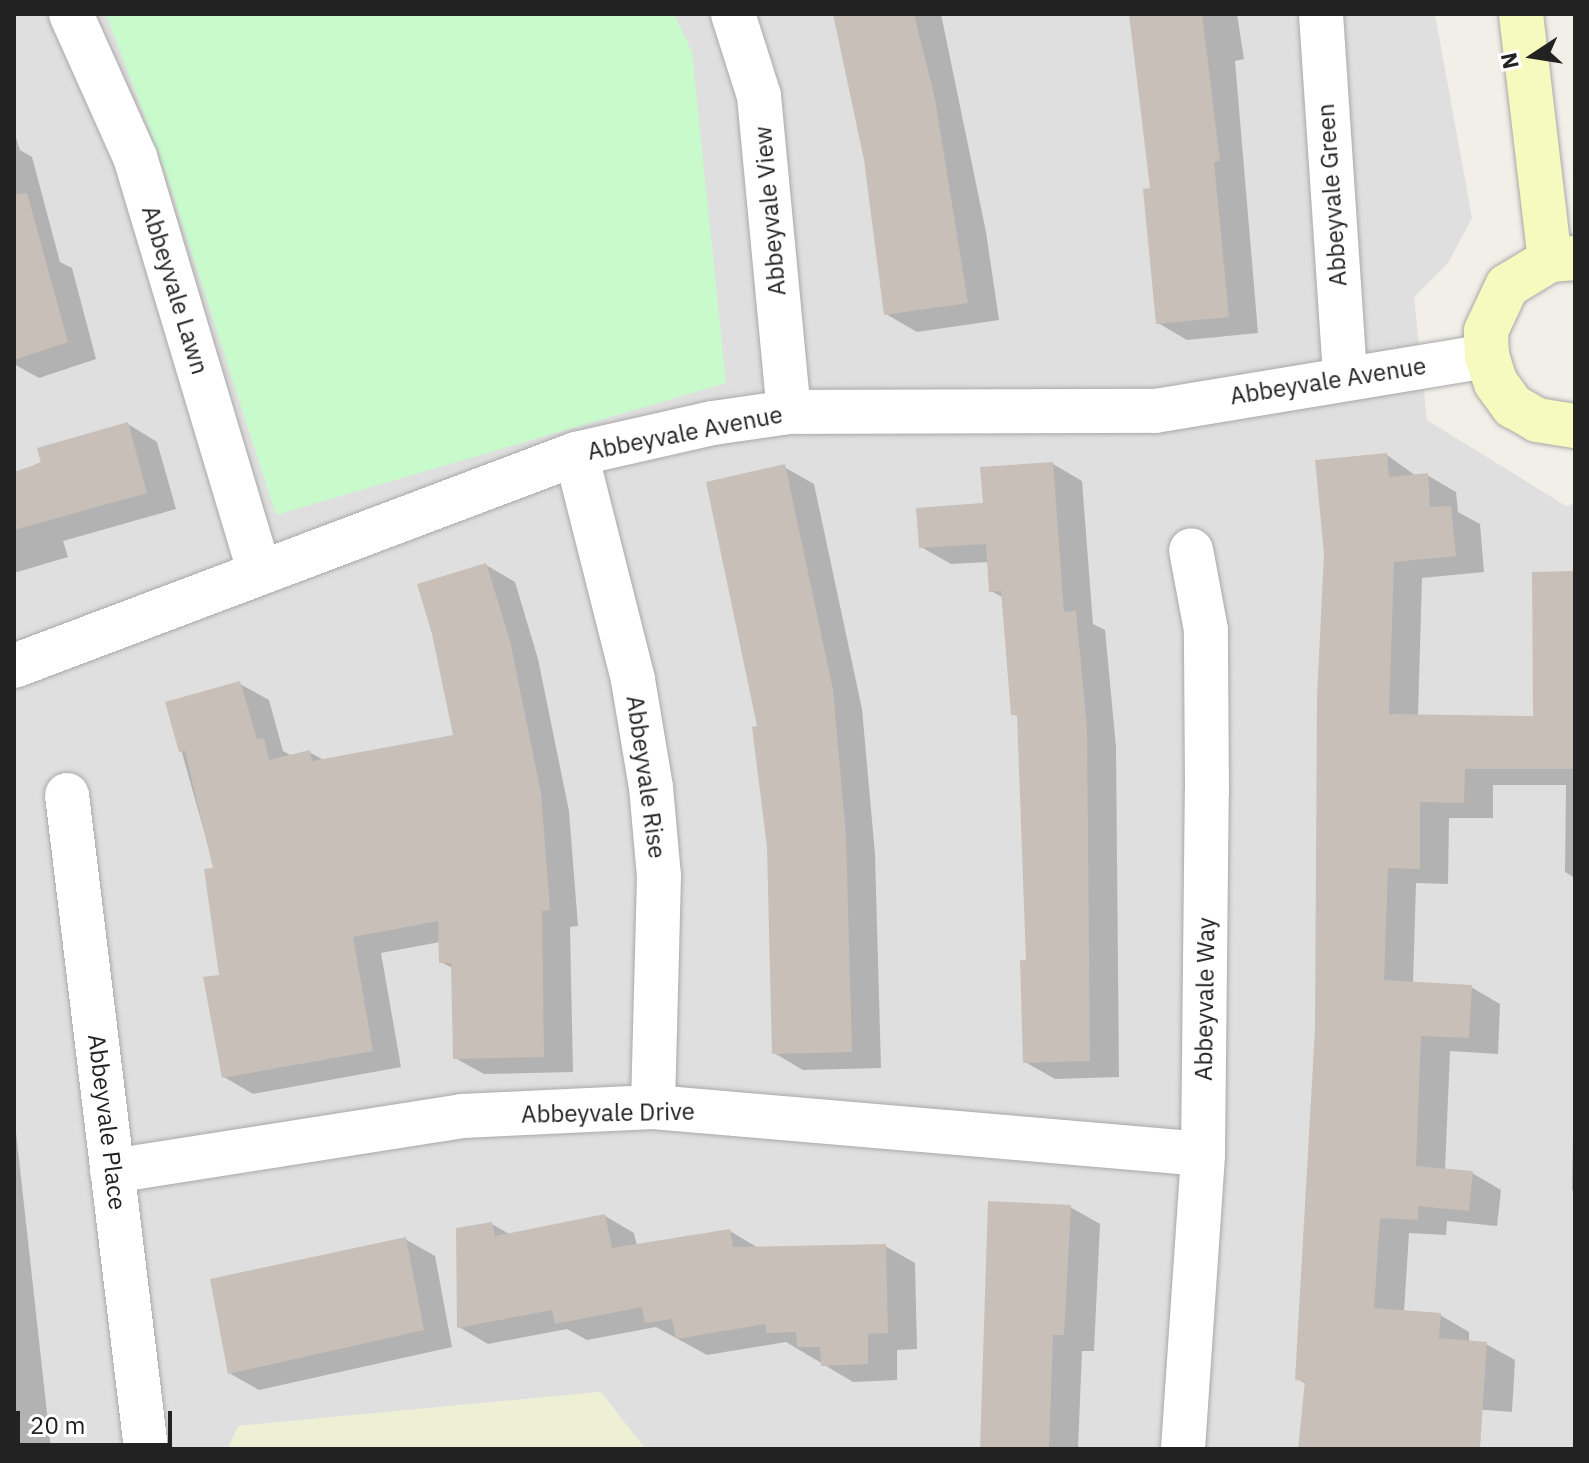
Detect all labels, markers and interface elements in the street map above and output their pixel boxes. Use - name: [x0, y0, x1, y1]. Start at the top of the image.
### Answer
- north arrow: [1493, 16, 1573, 96]
- text: N: [1493, 50, 1525, 72]
- street label: Abbeyvale Green: [1311, 103, 1353, 287]
- street label: Abbeyvale View: [748, 125, 792, 297]
- street label: Abbeyvale Lawn: [136, 202, 214, 378]
- street label: Abbeyvale Avenue: [1228, 351, 1428, 411]
- street label: Abbeyvale Avenue: [585, 400, 785, 466]
- street label: Abbeyvale Rise: [620, 694, 672, 860]
- street label: Abbeyvale Way: [1189, 917, 1221, 1081]
- street label: Abbeyvale Place: [82, 1032, 132, 1212]
- street label: Abbeyvale Drive: [521, 1097, 695, 1129]
- scale bar: [20, 1395, 176, 1445]
- text: 20 m: [30, 1409, 85, 1441]

